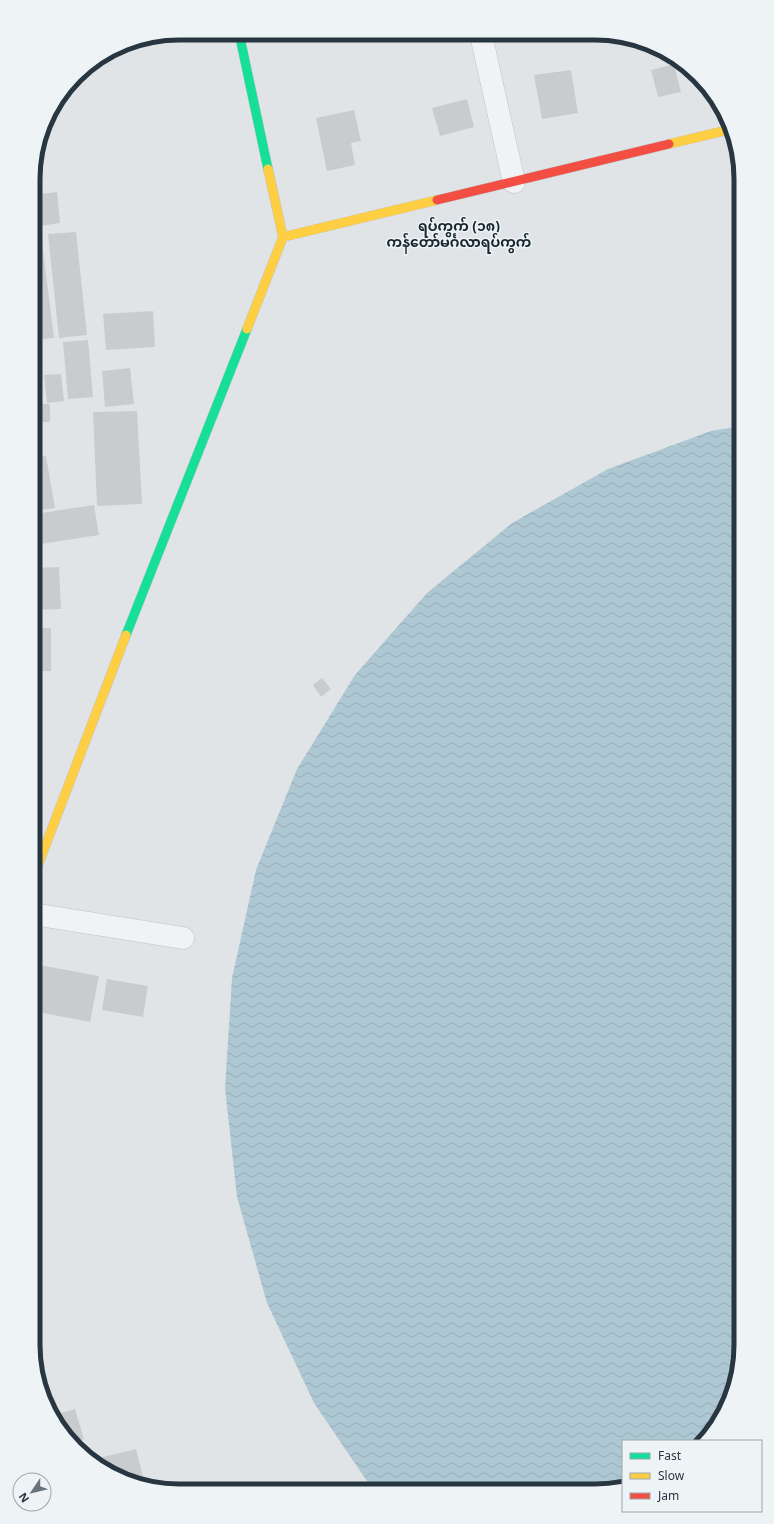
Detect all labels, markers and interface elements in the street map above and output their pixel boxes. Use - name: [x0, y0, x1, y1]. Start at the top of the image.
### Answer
- district label: ရပ်ကွက် (၁၈) ကန်တော်မင်္ဂလာရပ်ကွက်: [387, 216, 531, 254]
- legend: [622, 1440, 762, 1512]
- text: Fast: [658, 1447, 682, 1464]
- text: Slow: [658, 1467, 685, 1484]
- north arrow: [12, 1472, 52, 1512]
- text: Jam: [657, 1487, 679, 1504]
- text: N: [15, 1490, 32, 1506]

